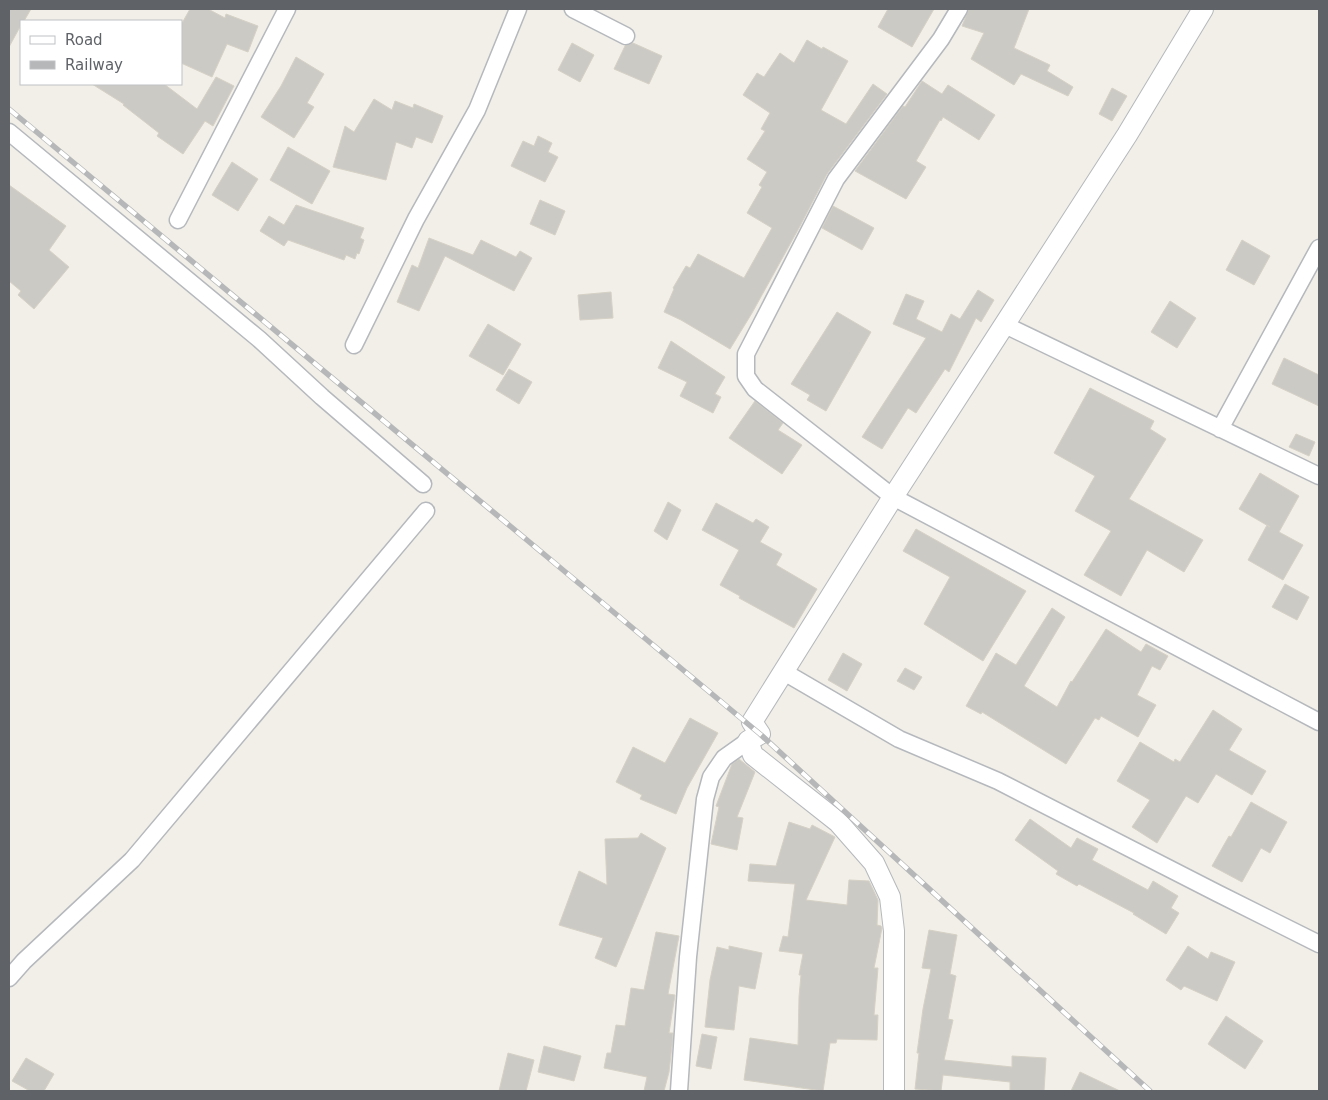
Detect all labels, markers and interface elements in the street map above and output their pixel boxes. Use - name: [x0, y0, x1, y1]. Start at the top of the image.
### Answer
- legend: [20, 20, 182, 85]
- text: Road: [65, 31, 103, 49]
- text: Railway: [65, 56, 123, 74]

